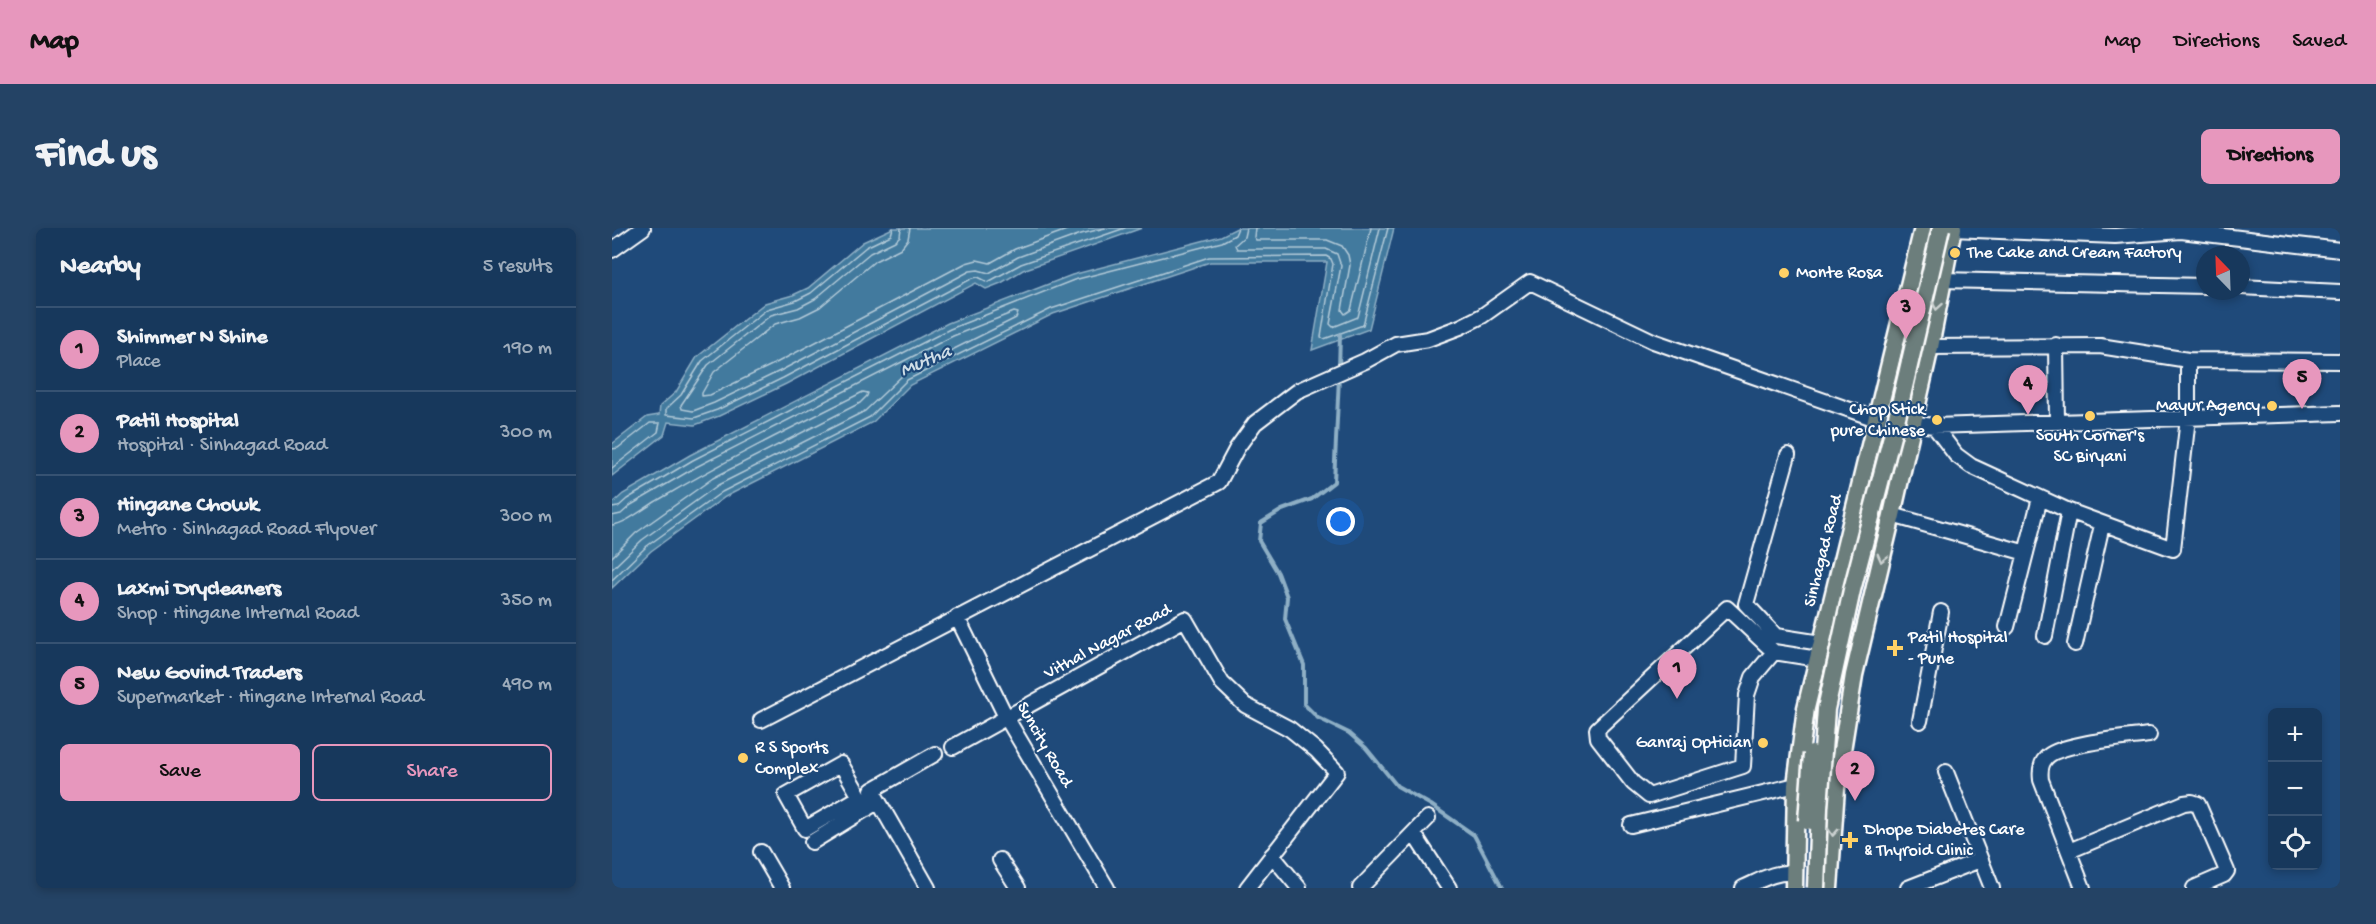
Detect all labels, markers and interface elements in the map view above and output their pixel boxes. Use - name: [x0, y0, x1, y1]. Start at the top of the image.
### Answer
- text: Map: [30, 26, 79, 59]
- text: Map: [2104, 30, 2141, 55]
- text: Directions: [2174, 30, 2259, 55]
- text: Saved: [2292, 30, 2346, 55]
- button: Directions: [2201, 129, 2340, 184]
- text: Find us: [36, 132, 156, 181]
- place label: The Cake and Cream Factory: [1966, 243, 2182, 264]
- marker: The Cake and Cream Factory: [1948, 246, 1962, 260]
- north arrow: [2196, 246, 2250, 300]
- text: Nearby: [60, 252, 141, 283]
- text: 5 results: [483, 256, 552, 279]
- place label: Monte Rosa: [1796, 263, 1884, 284]
- marker: Monte Rosa: [1777, 266, 1791, 280]
- pin: 3: [1886, 290, 1926, 339]
- one-way arrow: [1931, 301, 1944, 311]
- text: Shimmer N Shine: [117, 325, 268, 351]
- text: 1: [75, 338, 84, 361]
- text: 190 m: [504, 338, 552, 361]
- water label: Mutha: [897, 340, 957, 383]
- text: Place: [117, 351, 161, 374]
- pin: 5: [2282, 360, 2322, 409]
- pin: 4: [2008, 366, 2048, 415]
- place label: Mayur Agency: [2156, 396, 2260, 417]
- marker: Mayur Agency: [2265, 399, 2279, 413]
- place label: Chop Stick pure Chinese: [1830, 400, 1927, 442]
- text: Patil Hospital: [117, 409, 239, 435]
- marker: South Corner's SC Biryani: [2083, 409, 2097, 423]
- marker: Chop Stick pure Chinese: [1930, 413, 1944, 427]
- text: 2: [75, 422, 84, 445]
- text: 300 m: [500, 422, 552, 445]
- place label: South Corner's SC Biryani: [2036, 426, 2146, 468]
- text: Hospital · Sinhagad Road: [117, 435, 327, 458]
- street label: Sinhagad Road: [1800, 491, 1848, 609]
- text: Hingane Chowk: [117, 493, 259, 519]
- text: 3: [74, 506, 85, 529]
- text: 300 m: [500, 506, 552, 529]
- your location: [1326, 507, 1355, 536]
- text: Metro · Sinhagad Road Flyover: [117, 519, 376, 542]
- one-way arrow: [1876, 553, 1889, 563]
- text: Laxmi Drycleaners: [117, 577, 281, 603]
- text: 4: [75, 590, 84, 613]
- text: 350 m: [501, 590, 552, 613]
- street label: Vithal Nagar Road: [1040, 599, 1176, 685]
- text: Shop · Hingane Internal Road: [117, 603, 359, 626]
- place label: Patil Hospital - Pune: [1907, 628, 2008, 670]
- marker: Patil Hospital - Pune: [1886, 639, 1904, 657]
- pin: 1: [1658, 650, 1696, 699]
- text: New Govind Traders: [117, 661, 302, 687]
- text: 5: [74, 674, 85, 697]
- text: 490 m: [502, 674, 552, 697]
- text: Supermarket · Hingane Internal Road: [117, 687, 424, 710]
- street label: Suncity Road: [1011, 699, 1078, 793]
- map controls: [2268, 708, 2322, 870]
- button: +: [2268, 708, 2322, 762]
- place label: Ganraj Optician: [1636, 733, 1751, 754]
- marker: Ganraj Optician: [1756, 736, 1770, 750]
- place label: R S Sports Complex: [755, 738, 830, 780]
- button: Save: [60, 744, 300, 801]
- button: Share: [312, 744, 552, 801]
- marker: R S Sports Complex: [736, 751, 750, 765]
- pin: 2: [1836, 752, 1874, 801]
- button: −: [2268, 762, 2322, 816]
- button: locate: [2268, 816, 2322, 870]
- place label: Dhope Diabetes Care & Thyroid Clinic: [1863, 820, 2025, 862]
- one-way arrow: [1826, 828, 1839, 837]
- marker: Dhope Diabetes Care & Thyroid Clinic: [1841, 831, 1859, 849]

